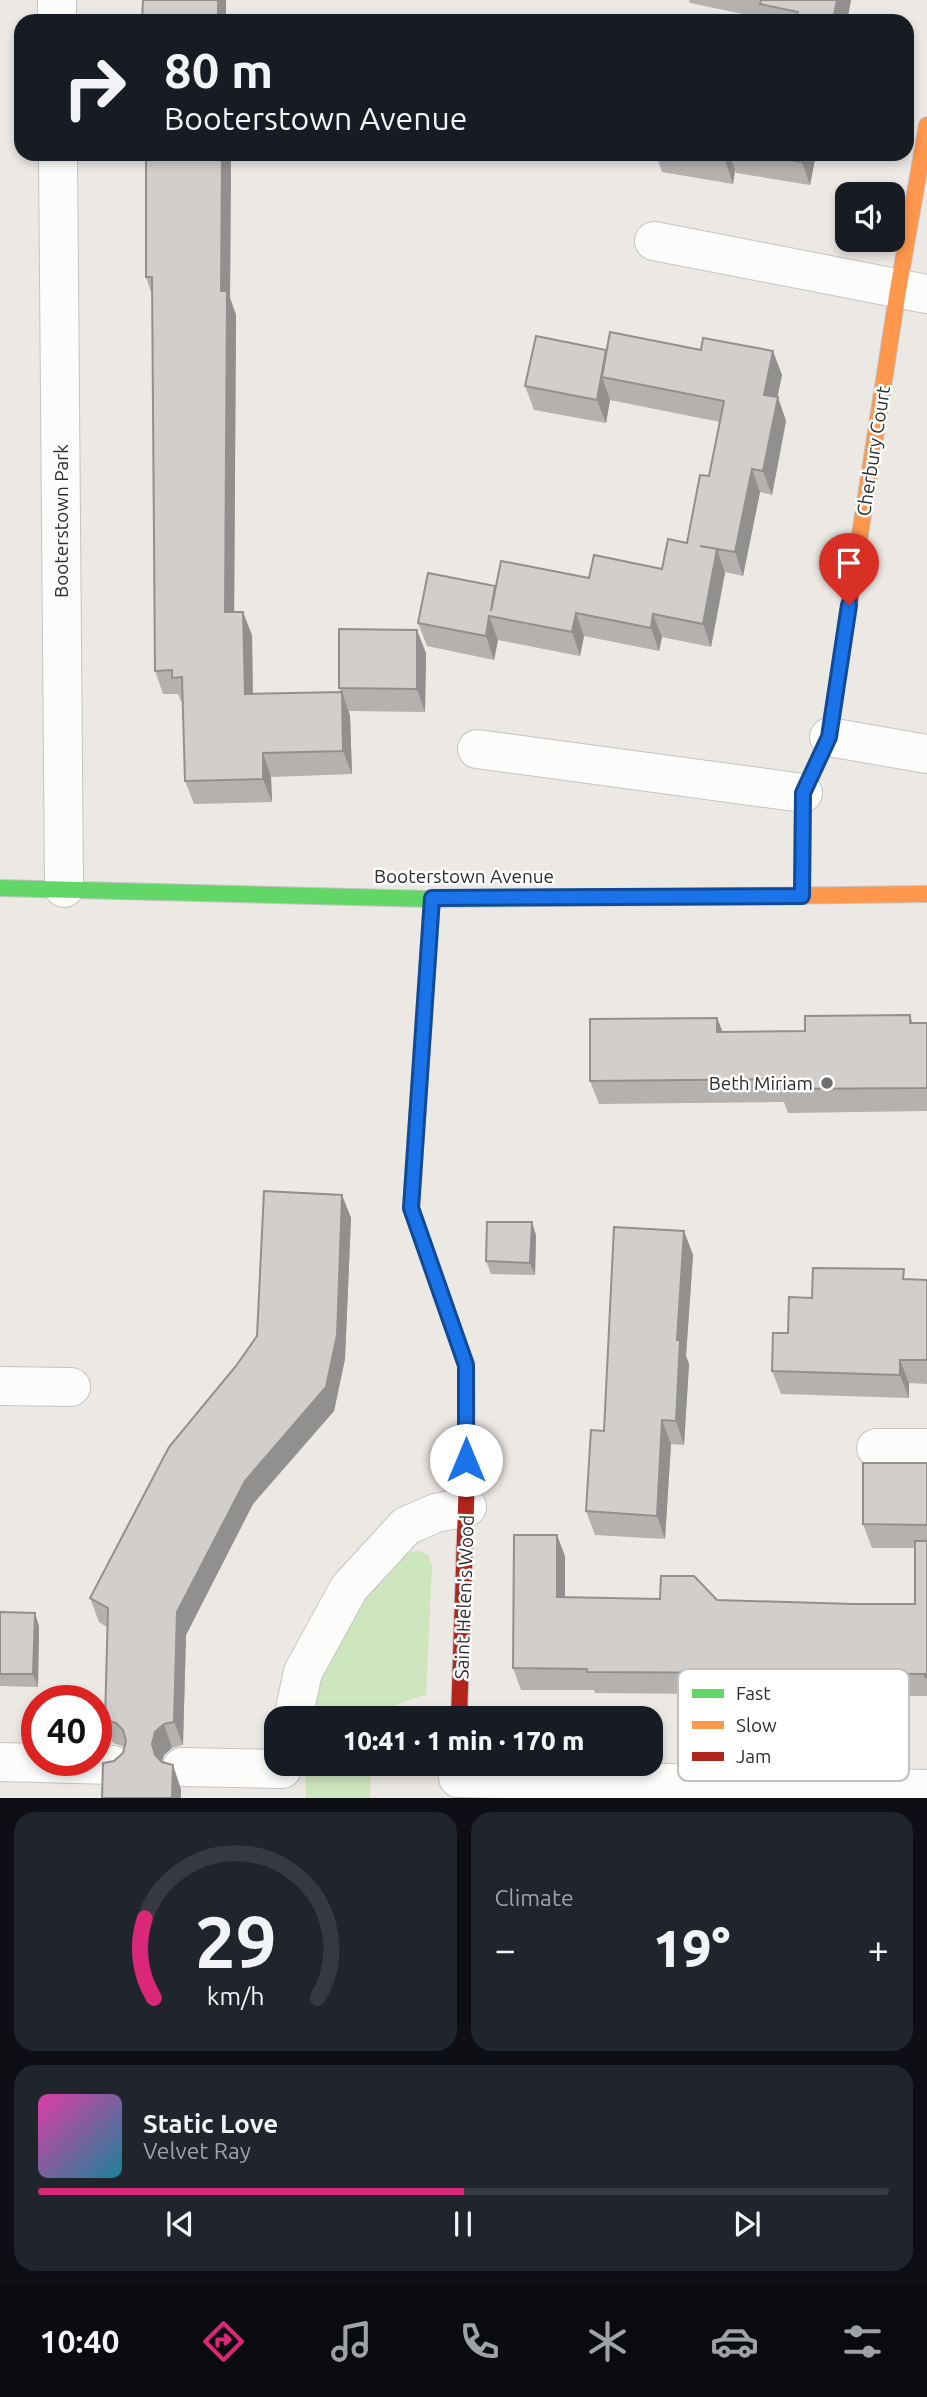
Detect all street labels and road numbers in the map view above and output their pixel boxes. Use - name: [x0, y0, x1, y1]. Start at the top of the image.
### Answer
- street label: Cherbury Court: [852, 384, 894, 518]
- street label: Booterstown Park: [50, 444, 72, 598]
- street label: Booterstown Avenue: [374, 865, 554, 887]
- street label: Saint Helen's Wood: [450, 1514, 478, 1680]

